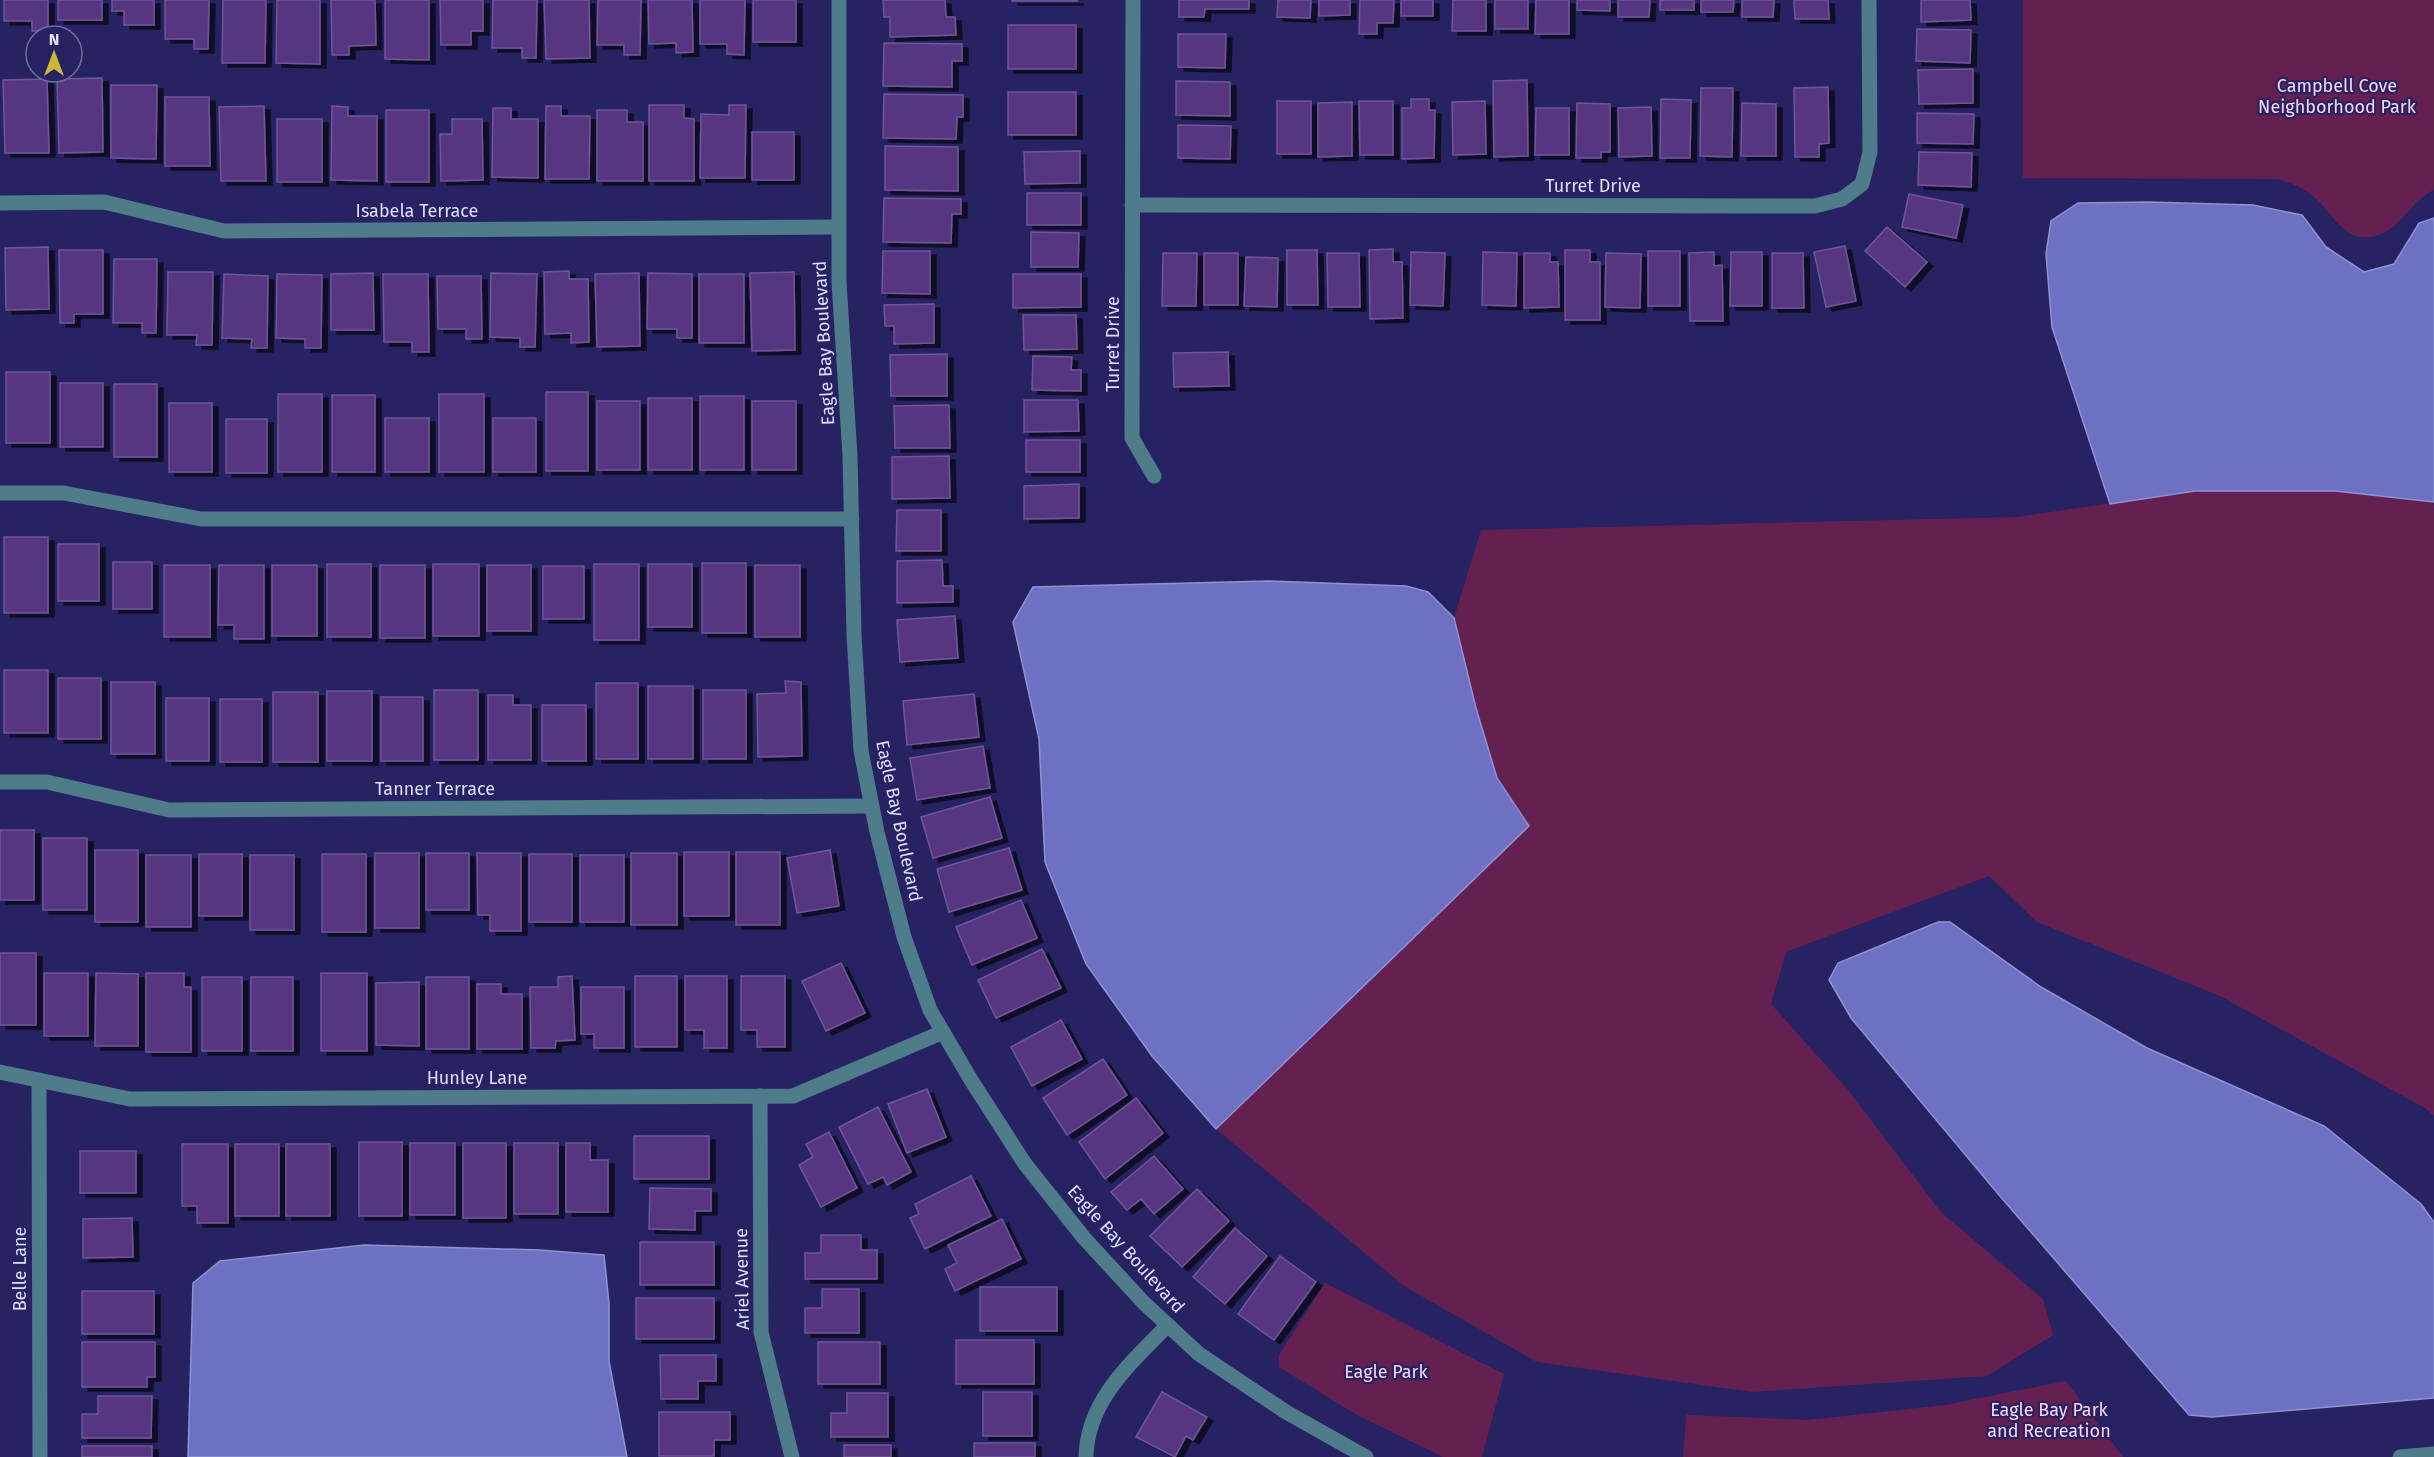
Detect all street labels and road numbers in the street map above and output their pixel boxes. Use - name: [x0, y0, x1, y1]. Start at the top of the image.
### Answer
- street label: Turret Drive: [1545, 175, 1641, 197]
- street label: Isabela Terrace: [356, 200, 478, 222]
- street label: Eagle Bay Boulevard: [809, 260, 839, 426]
- street label: Turret Drive: [1102, 296, 1124, 392]
- street label: Eagle Bay Boulevard: [871, 738, 927, 904]
- street label: Tanner Terrace: [375, 778, 495, 800]
- street label: Hunley Lane: [427, 1067, 527, 1089]
- street label: Eagle Bay Boulevard: [1063, 1180, 1189, 1318]
- street label: Belle Lane: [9, 1227, 31, 1311]
- street label: Ariel Avenue: [730, 1228, 754, 1330]

